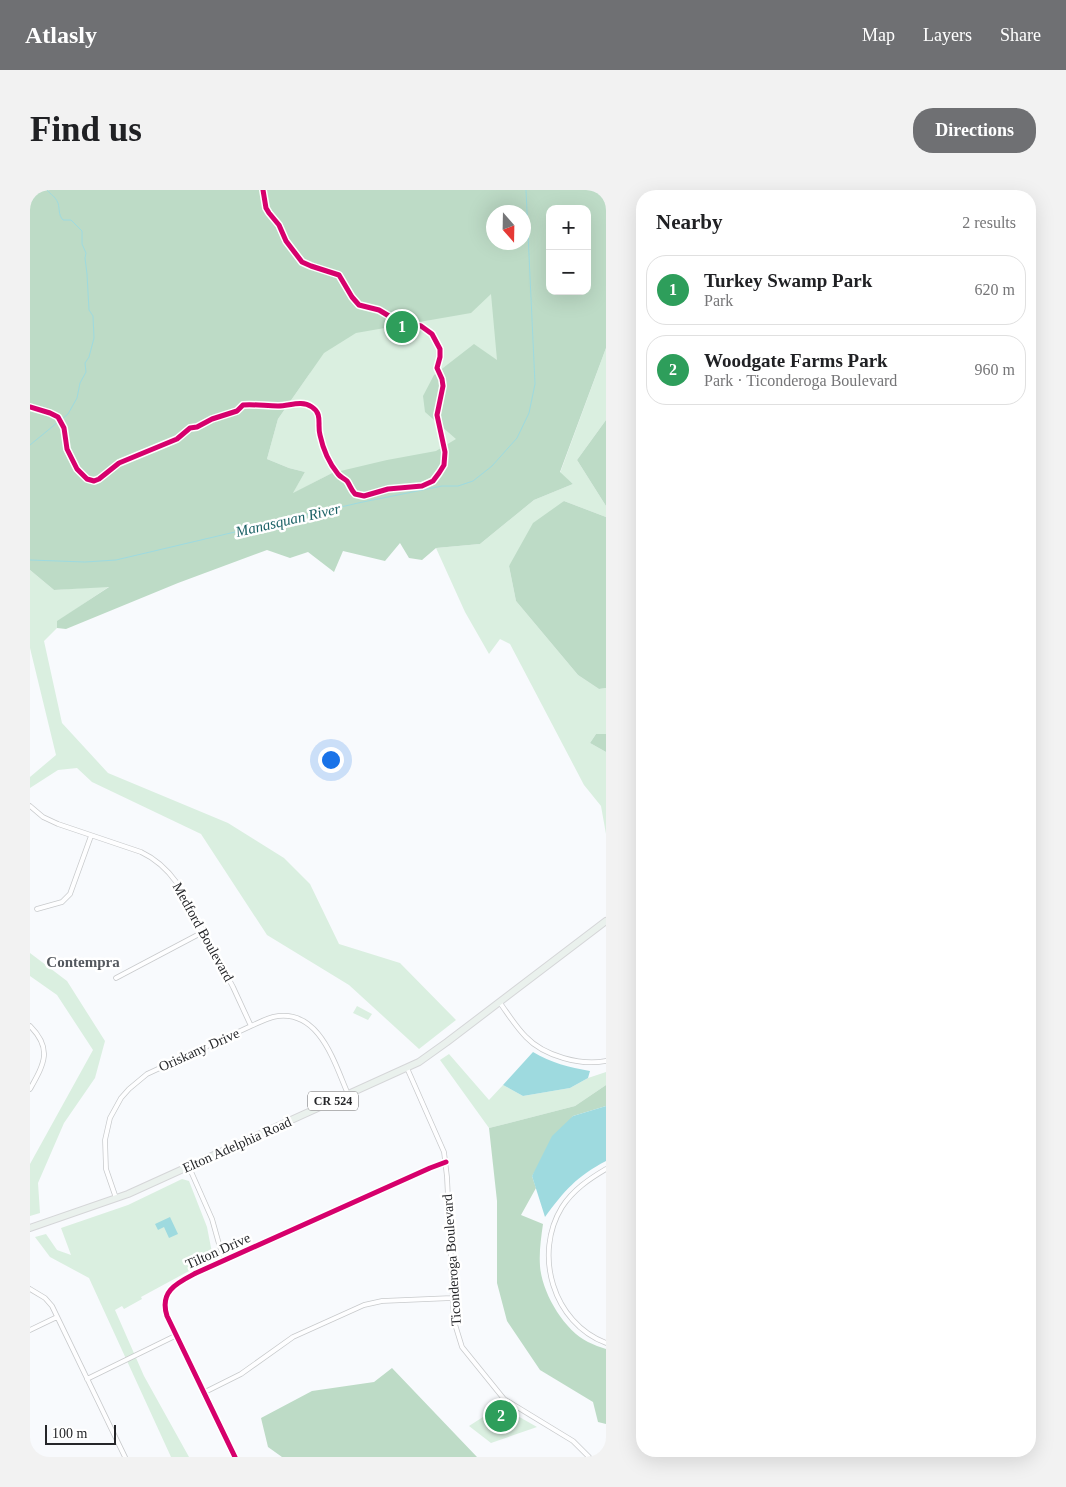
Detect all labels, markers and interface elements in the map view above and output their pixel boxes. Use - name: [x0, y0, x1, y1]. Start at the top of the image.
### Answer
- text: Atlasly: [25, 22, 97, 48]
- text: Map: [862, 25, 895, 45]
- text: Layers: [923, 25, 972, 45]
- text: Share: [1000, 25, 1041, 45]
- button: Directions: [913, 108, 1036, 153]
- text: Find us: [30, 110, 142, 149]
- north arrow: [486, 205, 531, 250]
- map controls: [546, 205, 591, 295]
- button: +: [546, 205, 591, 250]
- text: Nearby: [656, 210, 723, 234]
- text: 2 results: [962, 214, 1016, 231]
- button: −: [546, 250, 591, 295]
- text: Turkey Swamp Park: [704, 270, 872, 291]
- text: 1: [669, 281, 677, 298]
- text: 620 m: [975, 281, 1015, 298]
- text: Park: [704, 292, 733, 309]
- pin: 1: [386, 308, 418, 346]
- text: Woodgate Farms Park: [704, 350, 888, 371]
- text: 2: [669, 361, 677, 378]
- text: 960 m: [975, 361, 1015, 378]
- text: Park · Ticonderoga Boulevard: [704, 372, 897, 389]
- water label: Manasquan River: [233, 500, 342, 540]
- your location: [318, 747, 344, 773]
- street label: Medford Boulevard: [170, 880, 236, 984]
- district label: Contempra: [46, 954, 120, 970]
- street label: Oriskany Drive: [156, 1026, 242, 1074]
- road number: CR 524: [308, 1091, 358, 1110]
- street label: Elton Adelphia Road: [180, 1114, 294, 1176]
- street label: Ticonderoga Boulevard: [440, 1194, 464, 1326]
- street label: Tilton Drive: [183, 1230, 253, 1272]
- pin: 2: [485, 1397, 517, 1435]
- scale bar: [45, 1422, 116, 1445]
- text: 100 m: [52, 1426, 87, 1441]

